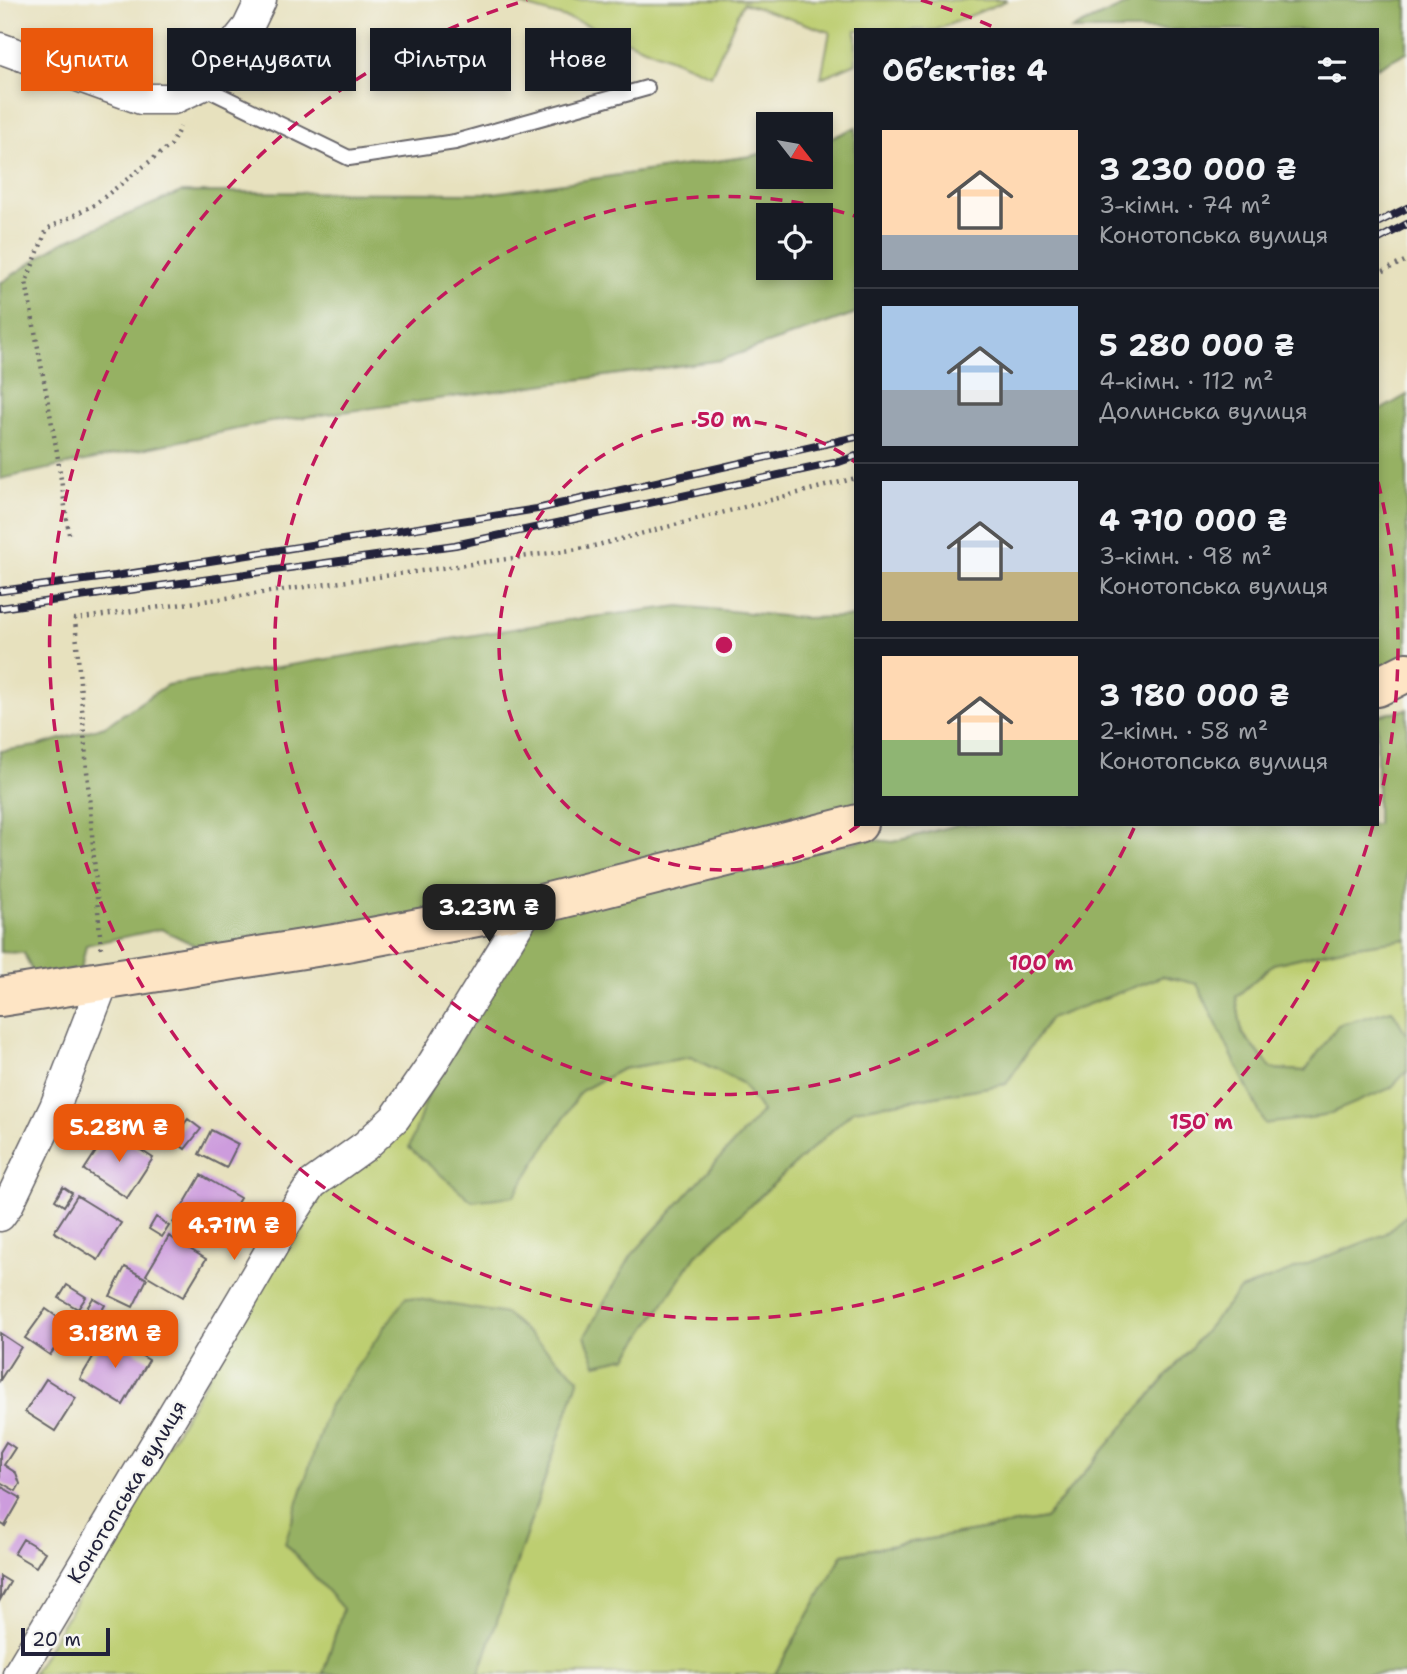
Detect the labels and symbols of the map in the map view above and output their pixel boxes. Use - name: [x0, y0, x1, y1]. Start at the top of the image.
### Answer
- north arrow: [756, 112, 833, 189]
- text: 50 m: [697, 406, 751, 434]
- centre of rings: [712, 633, 736, 657]
- pin: 3.23M ₴: [424, 884, 554, 944]
- text: 100 m: [1009, 949, 1073, 977]
- pin: 5.28M ₴: [54, 1104, 184, 1164]
- text: 150 m: [1169, 1108, 1233, 1136]
- pin: 4.71M ₴: [169, 1202, 299, 1262]
- pin: 3.18M ₴: [50, 1310, 180, 1370]
- street label: Конотопська вулиця: [61, 1395, 193, 1589]
- scale bar: [21, 1625, 110, 1657]

